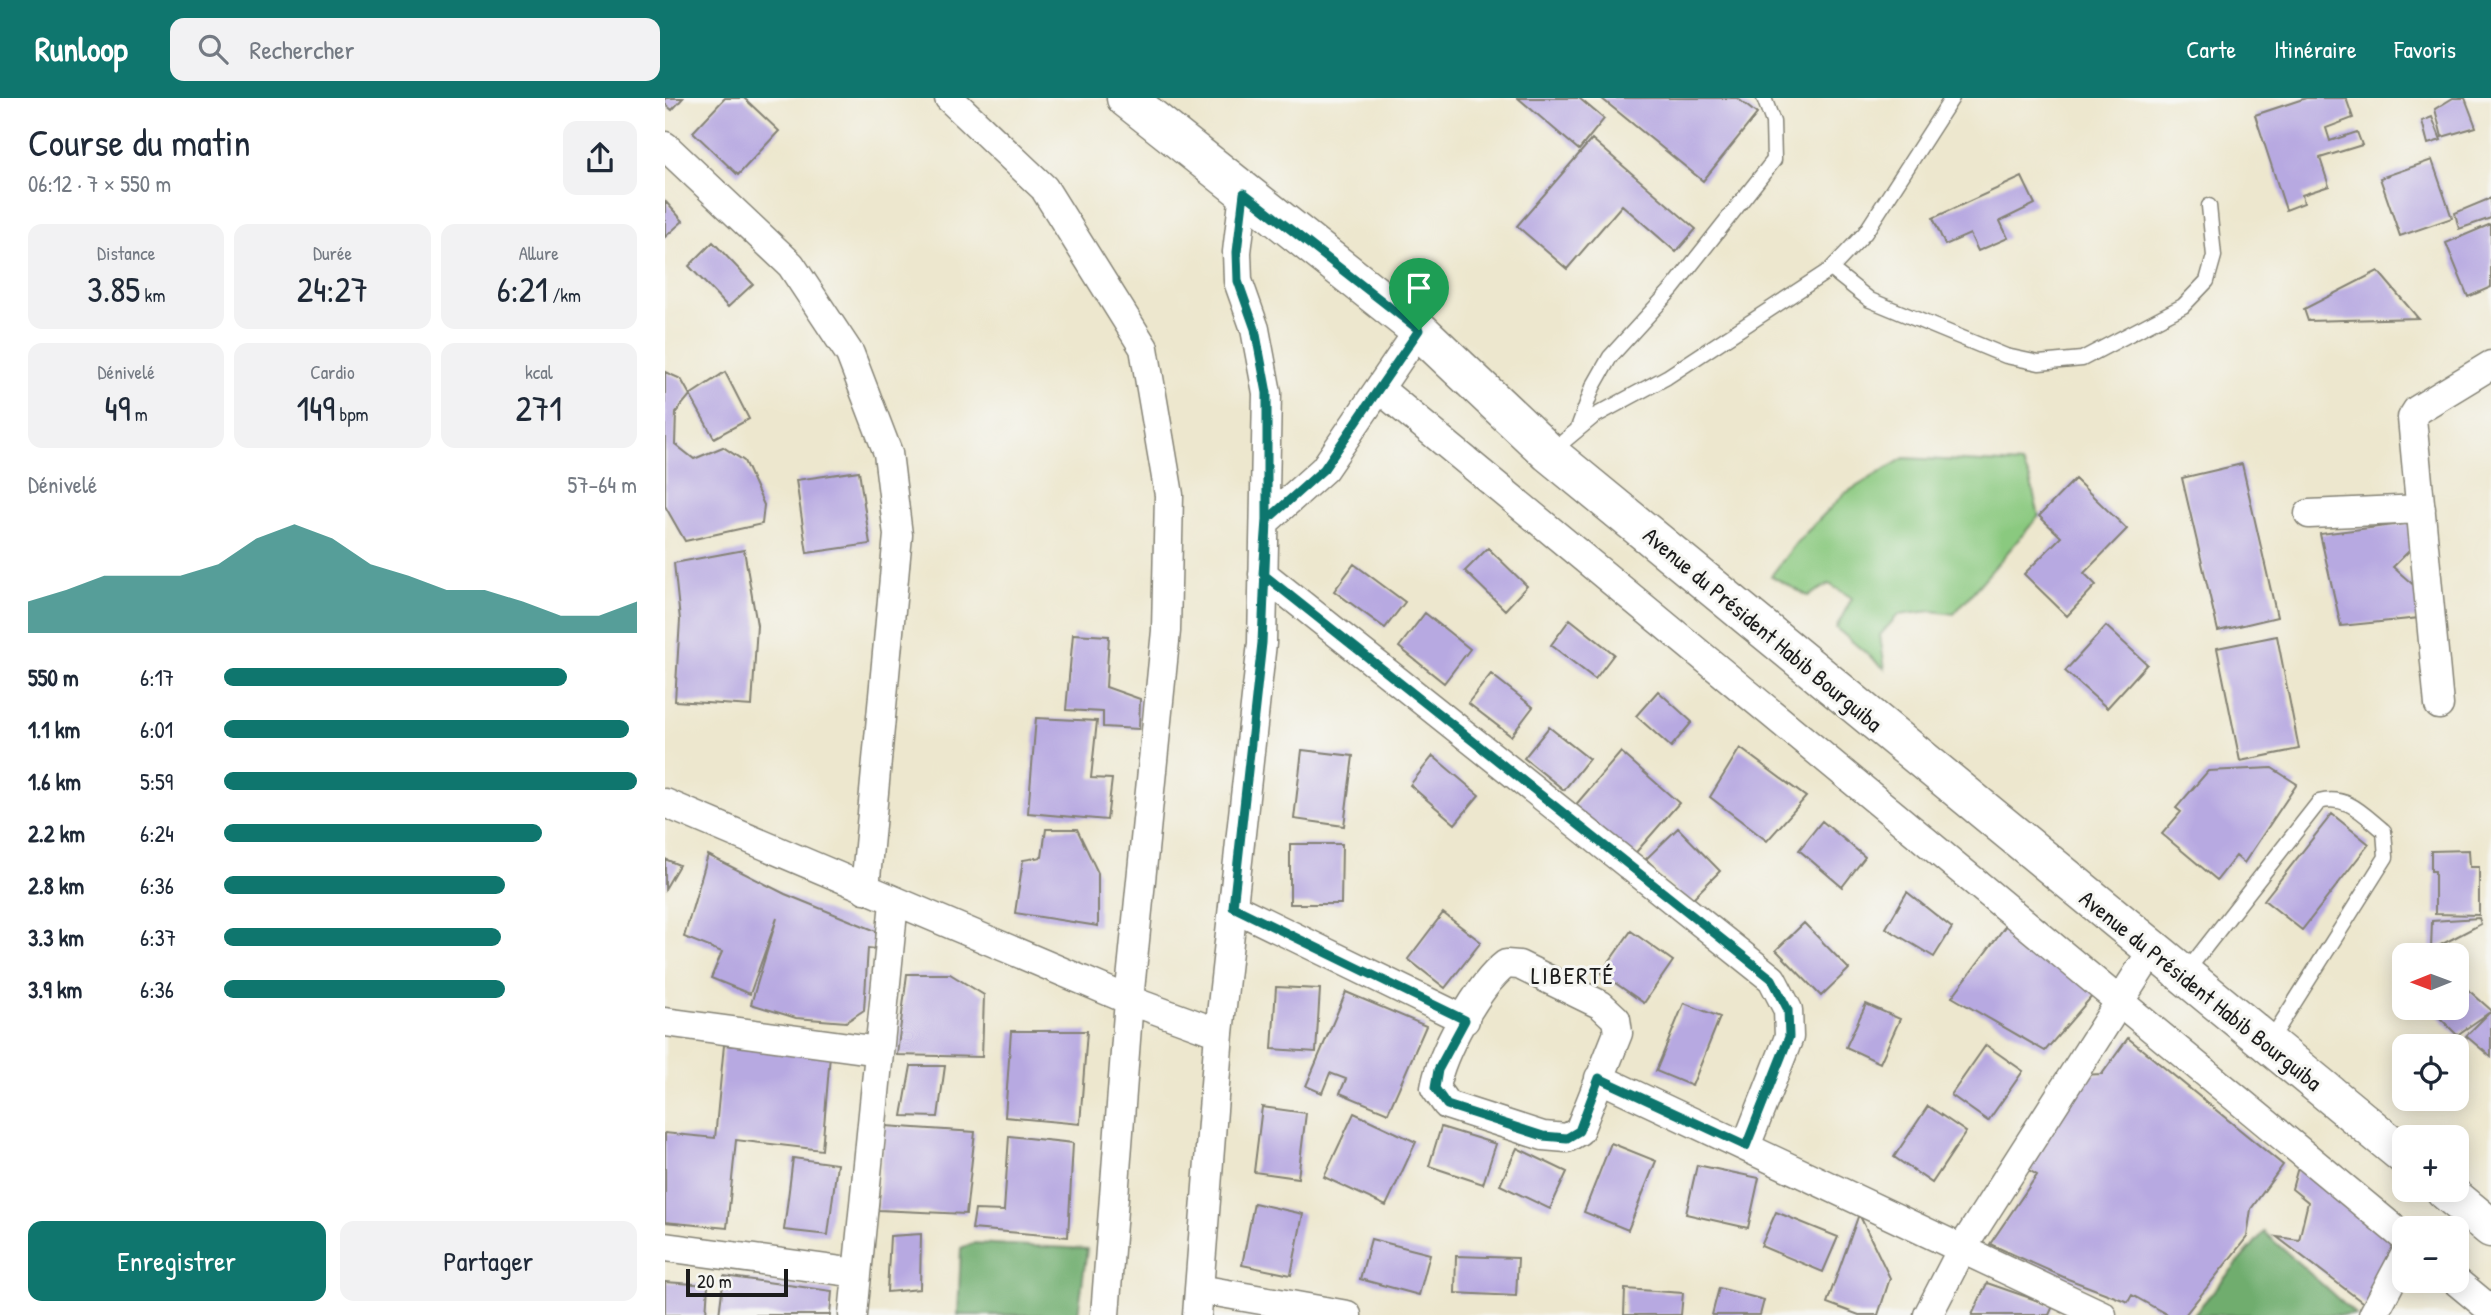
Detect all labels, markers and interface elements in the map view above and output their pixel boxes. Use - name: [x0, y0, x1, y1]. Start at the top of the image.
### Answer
- search box: [170, 18, 660, 81]
- text: Runloop: [35, 27, 128, 71]
- icon: search: [194, 30, 232, 68]
- text: Rechercher: [250, 32, 355, 67]
- text: Carte: [2186, 33, 2236, 65]
- text: Itinéraire: [2274, 33, 2356, 65]
- text: Favoris: [2394, 33, 2456, 65]
- text: Course du matin: [28, 116, 251, 168]
- button: share: [563, 121, 637, 195]
- text: 06:12 · 7 × 550 m: [28, 168, 171, 199]
- text: Distance: [97, 240, 155, 266]
- text: Durée: [313, 240, 352, 266]
- text: Allure: [519, 240, 559, 266]
- pin: [1389, 258, 1449, 330]
- text: 3.85: [87, 266, 140, 313]
- text: 24:27: [297, 266, 368, 313]
- text: 6:21: [497, 266, 548, 313]
- icon: arrive: [1400, 269, 1438, 307]
- text: km: [140, 282, 165, 308]
- text: /km: [548, 282, 581, 308]
- text: Dénivelé: [98, 359, 155, 385]
- text: Cardio: [310, 359, 355, 385]
- text: kcal: [525, 359, 553, 385]
- text: 49: [105, 385, 131, 432]
- text: 149: [297, 385, 335, 432]
- text: 271: [516, 385, 562, 432]
- text: m: [131, 401, 148, 427]
- text: bpm: [335, 401, 368, 427]
- text: Dénivelé: [28, 469, 97, 500]
- text: 57–64 m: [567, 469, 637, 500]
- street label: Avenue du Président Habib Bourguiba: [1637, 520, 1889, 738]
- text: 550 m: [28, 662, 79, 693]
- text: 6:17: [140, 662, 174, 693]
- text: 1.1 km: [28, 714, 80, 745]
- text: 6:01: [140, 714, 173, 745]
- text: 1.6 km: [28, 766, 81, 797]
- text: 5:59: [140, 766, 173, 797]
- text: 2.2 km: [28, 818, 85, 849]
- text: 6:24: [140, 818, 174, 849]
- text: 2.8 km: [28, 870, 84, 901]
- text: 6:36: [140, 870, 174, 901]
- street label: Avenue du Président Habib Bourguiba: [2073, 883, 2329, 1097]
- text: 3.3 km: [28, 922, 84, 953]
- text: 6:37: [140, 922, 176, 953]
- north arrow: [2392, 943, 2469, 1020]
- map controls: [2392, 943, 2469, 1293]
- district label: LIBERTÉ: [1531, 959, 1615, 991]
- text: 3.9 km: [28, 974, 82, 1005]
- text: 6:36: [140, 974, 174, 1005]
- button: locate: [2392, 1034, 2469, 1111]
- button: +: [2392, 1125, 2469, 1202]
- button: −: [2392, 1216, 2469, 1293]
- button: Enregistrer: [28, 1221, 326, 1301]
- button: Partager: [340, 1221, 637, 1301]
- scale bar: [686, 1266, 787, 1298]
- text: 20 m: [697, 1268, 732, 1294]

